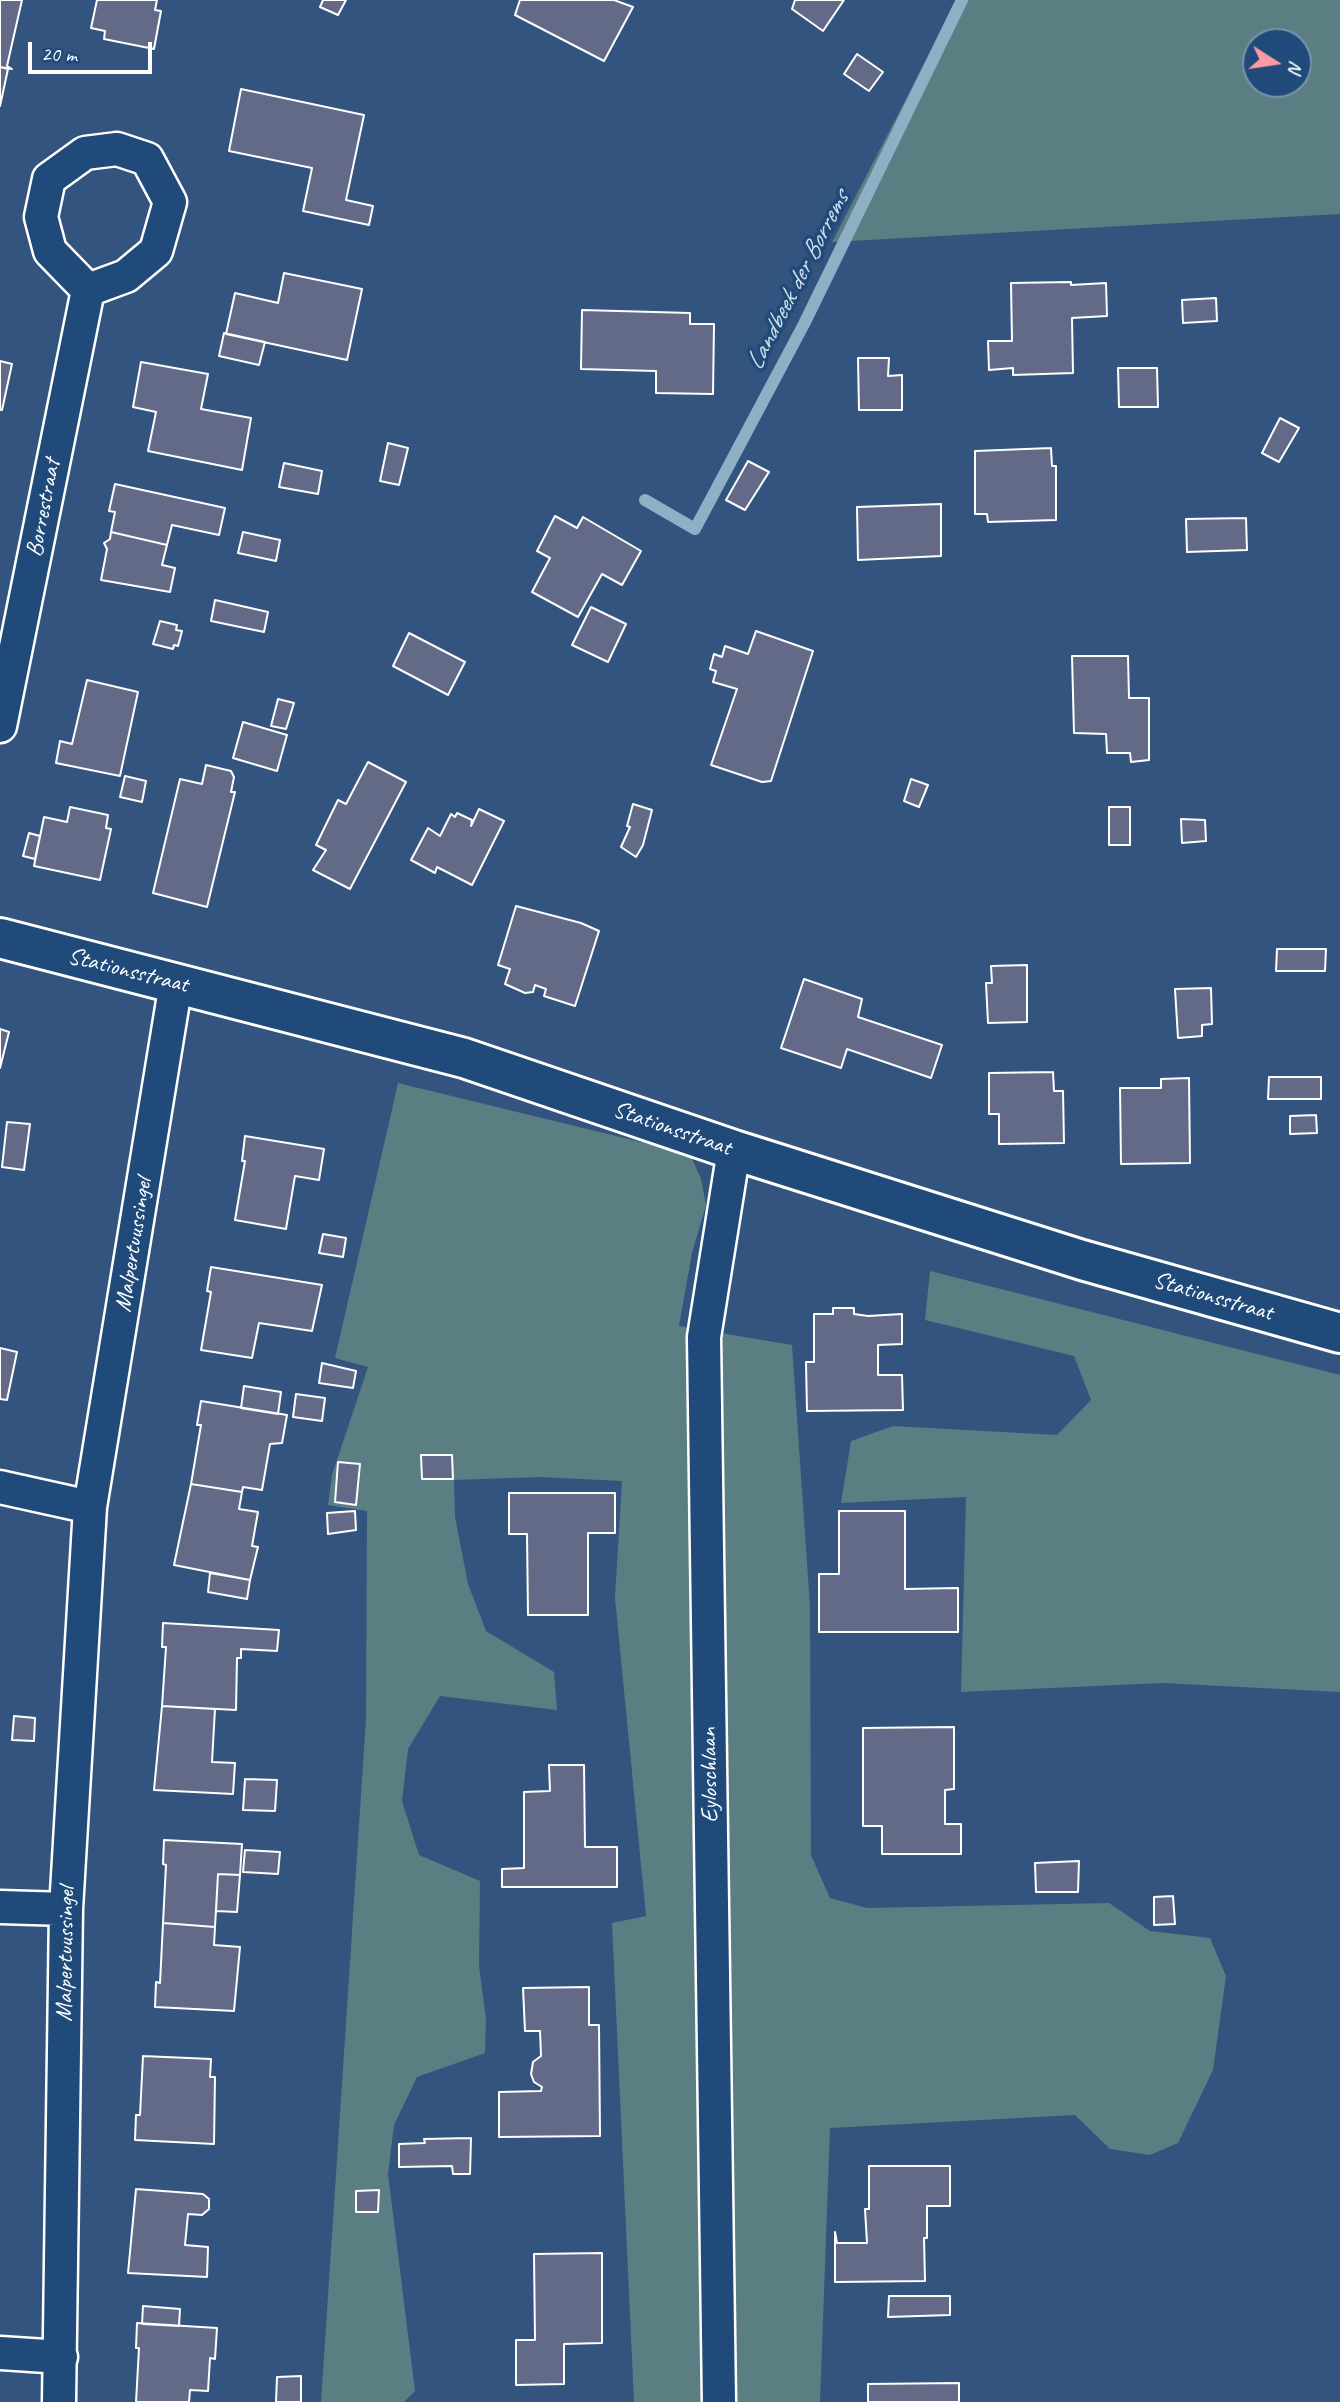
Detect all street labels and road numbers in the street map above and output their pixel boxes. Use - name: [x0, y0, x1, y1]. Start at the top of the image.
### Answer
- street label: Borrestraat: [20, 457, 68, 559]
- street label: Stationsstraat: [65, 942, 191, 1000]
- street label: Stationsstraat: [609, 1095, 735, 1163]
- street label: Malpertuussingel: [109, 1176, 159, 1314]
- street label: Stationsstraat: [1150, 1266, 1276, 1328]
- street label: Eyloschlaan: [695, 1727, 725, 1823]
- street label: Malpertuussingel: [50, 1886, 82, 2022]

